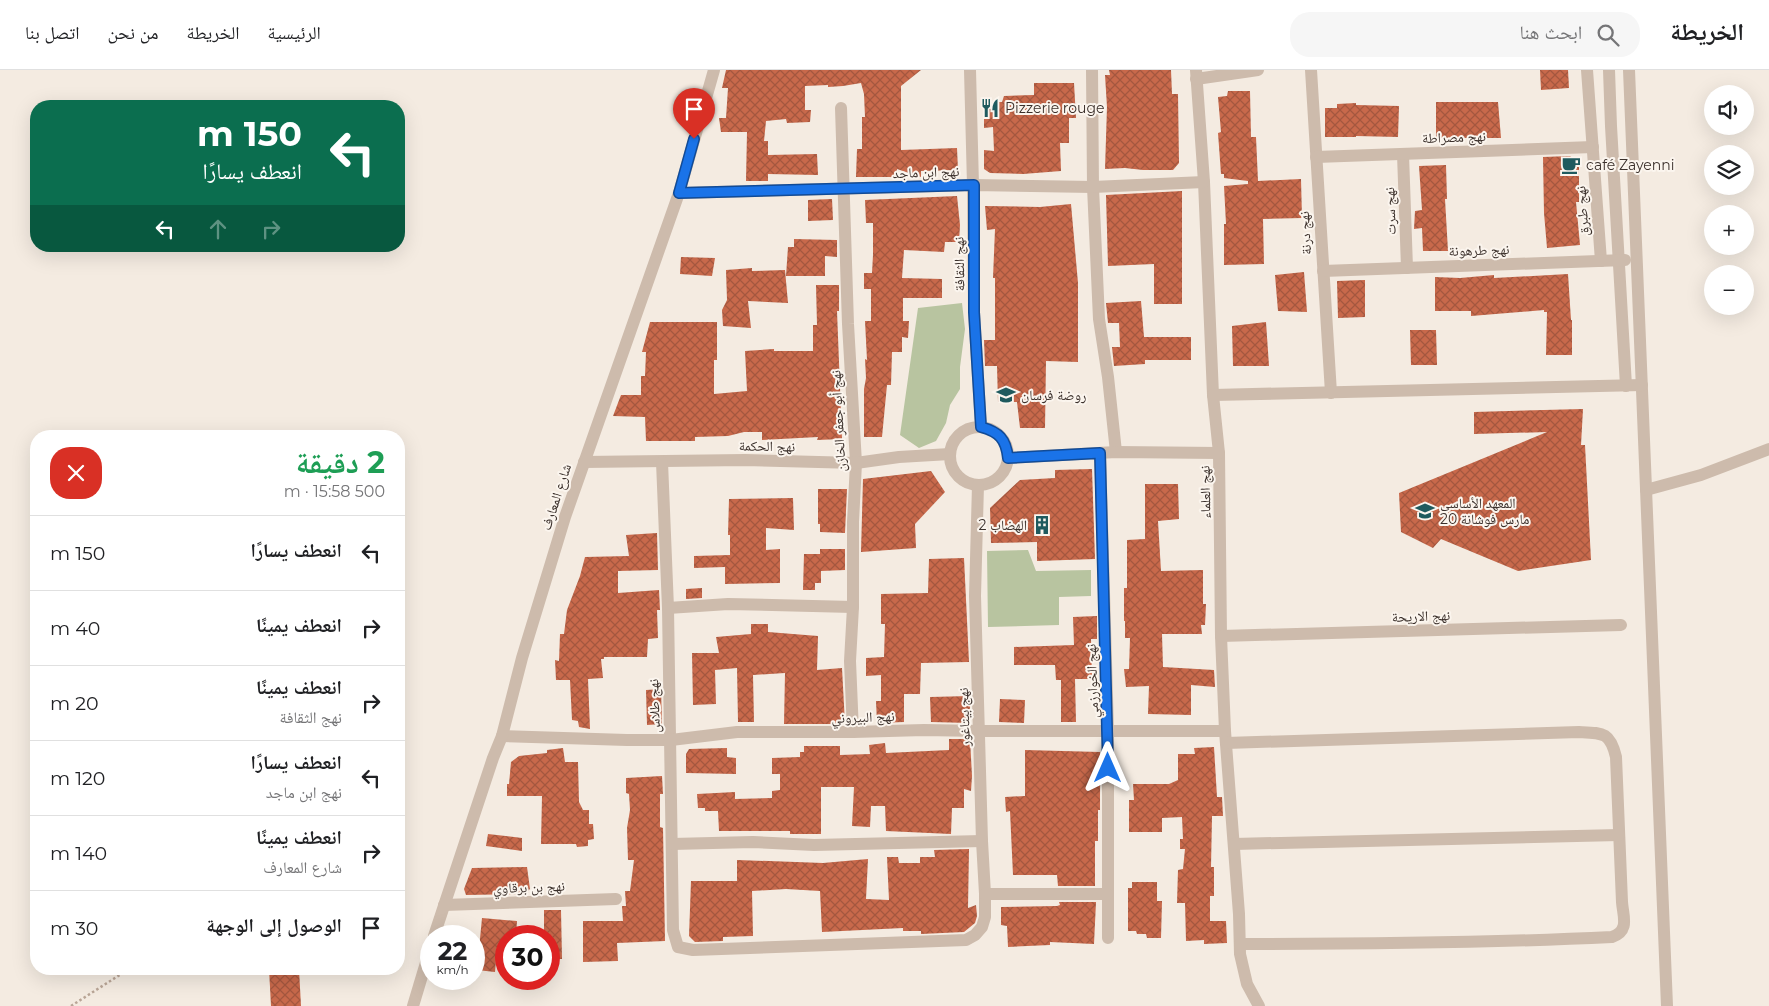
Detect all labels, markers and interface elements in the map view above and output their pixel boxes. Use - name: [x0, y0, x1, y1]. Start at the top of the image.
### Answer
- search box: [1290, 12, 1640, 57]
- text: الخريطة: [1670, 17, 1744, 46]
- text: ابحث هنا: [1519, 21, 1582, 44]
- icon: search: [1594, 21, 1622, 49]
- text: اتصل بنا: [25, 22, 80, 44]
- text: من نحن: [108, 22, 159, 44]
- text: الخريطة: [187, 22, 240, 44]
- text: الرئيسية: [268, 22, 321, 44]
- map controls: [1704, 85, 1754, 315]
- button: sound: [1704, 85, 1754, 135]
- pin: [673, 88, 715, 139]
- icon: arrive: [680, 95, 708, 123]
- restaurant icon: Pizzerie rouge: [979, 97, 1001, 119]
- place label: Pizzerie rouge: [1005, 99, 1105, 117]
- text: 150 m: [197, 112, 302, 155]
- icon: left: [320, 120, 385, 185]
- street label: نهج مصراطة: [1422, 127, 1486, 148]
- button: layers: [1704, 145, 1754, 195]
- cafe icon: café Zayenni: [1560, 154, 1582, 176]
- place label: café Zayenni: [1586, 156, 1675, 174]
- text: انعطف يسارًا: [203, 158, 302, 185]
- street label: نهج ابن ماجد: [892, 162, 960, 183]
- street label: نهج طبرق: [1571, 185, 1594, 237]
- street label: نهج سرت: [1380, 187, 1401, 235]
- button: +: [1704, 205, 1754, 255]
- street label: نهج درنة: [1295, 211, 1316, 255]
- icon: left: [151, 215, 179, 243]
- icon: ahead: [204, 215, 232, 243]
- icon: right: [257, 215, 285, 243]
- street label: نهج الثقافة: [950, 236, 969, 291]
- street label: نهج طرهونة: [1448, 240, 1510, 261]
- button: −: [1704, 265, 1754, 315]
- street label: نهج أبو جعفر الخازن: [826, 370, 851, 472]
- school or university icon: روضة فرسان: [995, 384, 1017, 406]
- place label: روضة فرسان: [1021, 386, 1086, 404]
- street label: نهج الحكمة: [739, 437, 795, 456]
- text: 2 دقيقة: [296, 444, 385, 481]
- button: close: [50, 447, 102, 499]
- street label: شارع المعارف: [537, 461, 576, 533]
- street label: نهج العلماء: [1196, 465, 1215, 519]
- text: 500 m · 15:58: [284, 482, 385, 501]
- place label: المعهد الأساسي 20 مارس فوشانة: [1440, 494, 1529, 528]
- school or university icon: المعهد الأساسي 20 مارس فوشانة: [1414, 500, 1436, 522]
- building icon: الهضاب 2: [1031, 514, 1053, 536]
- place label: الهضاب 2: [979, 516, 1027, 534]
- text: انعطف يسارًا: [250, 539, 342, 562]
- icon: left: [357, 539, 385, 567]
- text: 150 m: [50, 542, 105, 565]
- street label: نهج الاريحة: [1391, 606, 1451, 627]
- text: انعطف يمينًا: [256, 614, 342, 637]
- icon: right: [357, 614, 385, 642]
- text: 40 m: [50, 617, 100, 640]
- street label: نهج الخوارزمي: [1082, 643, 1105, 719]
- text: انعطف يمينًا: [256, 676, 342, 699]
- street label: نهج طلاس: [644, 678, 665, 733]
- street label: نهج بيتاغور: [954, 687, 975, 748]
- icon: right: [357, 689, 385, 717]
- text: 20 m: [50, 692, 99, 715]
- street label: نهج البيروني: [831, 707, 895, 730]
- text: نهج الثقافة: [280, 708, 342, 727]
- position arrow: [1081, 741, 1133, 793]
- text: انعطف يسارًا: [250, 751, 342, 774]
- icon: left: [357, 764, 385, 792]
- text: 120 m: [50, 767, 105, 790]
- text: نهج ابن ماجد: [266, 783, 342, 802]
- text: انعطف يمينًا: [256, 826, 342, 849]
- icon: right: [357, 839, 385, 867]
- text: 140 m: [50, 842, 107, 865]
- text: شارع المعارف: [263, 858, 342, 877]
- street label: نهج بن برقاوي: [493, 877, 566, 900]
- text: الوصول إلى الوجهة: [206, 914, 342, 937]
- icon: arrive: [357, 914, 385, 942]
- text: 30 m: [50, 917, 98, 940]
- speed limit sign: 30: [495, 925, 560, 990]
- text: 22: [438, 936, 467, 966]
- text: km/h: [436, 962, 469, 977]

